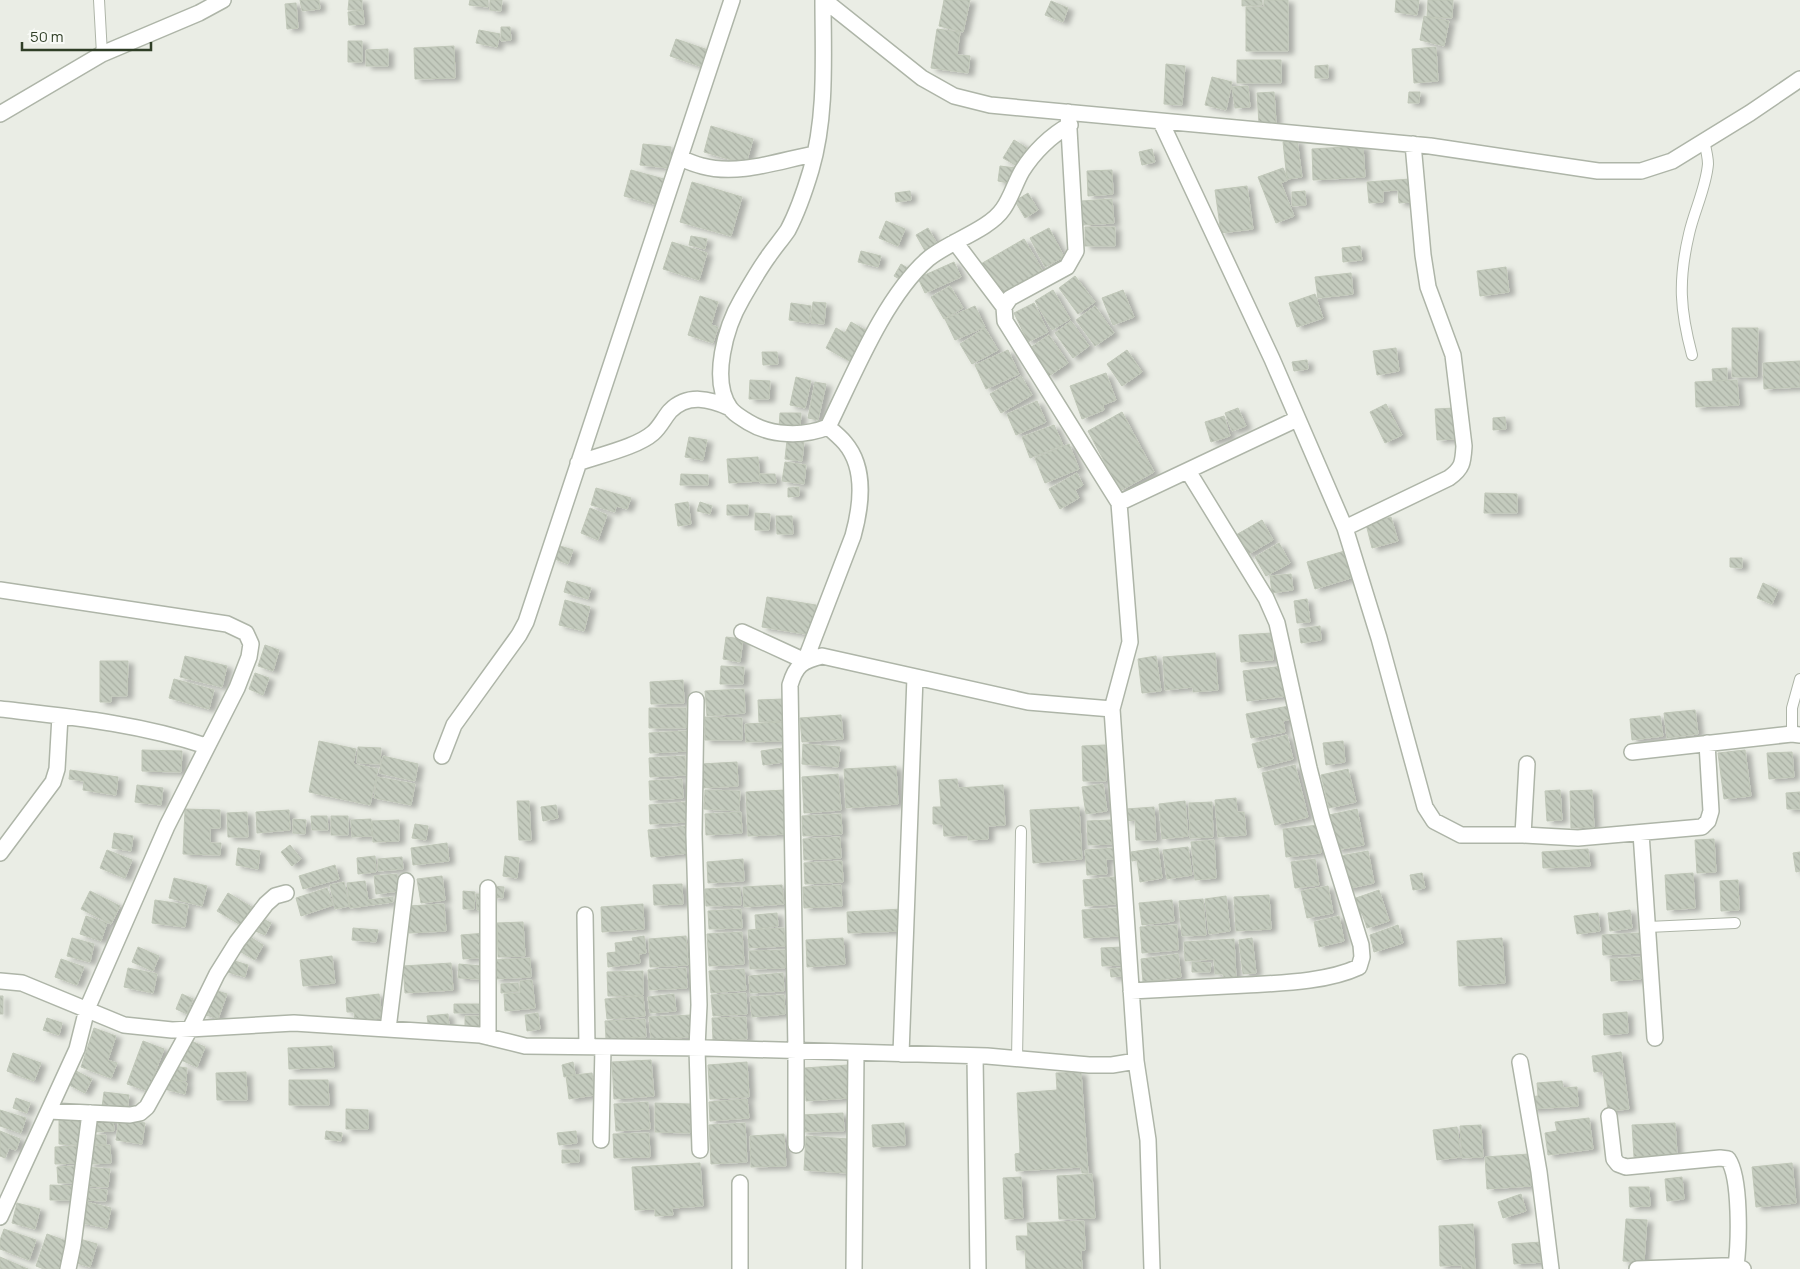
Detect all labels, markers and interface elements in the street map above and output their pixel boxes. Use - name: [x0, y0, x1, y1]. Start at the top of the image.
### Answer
- scale bar: [22, 20, 151, 52]
- text: 50 m: [30, 26, 64, 47]

